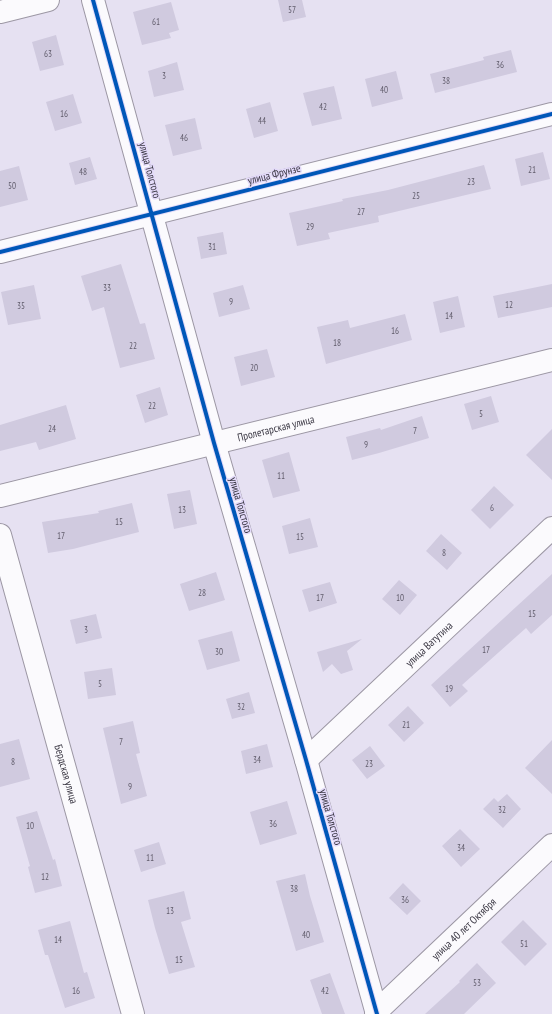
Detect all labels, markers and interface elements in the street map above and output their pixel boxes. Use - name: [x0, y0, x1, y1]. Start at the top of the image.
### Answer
- house number: 57: [288, 4, 296, 15]
- house number: 61: [152, 16, 160, 27]
- house number: 63: [44, 48, 52, 59]
- house number: 36: [496, 59, 504, 70]
- house number: 3: [162, 70, 166, 81]
- house number: 38: [442, 75, 450, 86]
- house number: 40: [380, 84, 388, 95]
- house number: 42: [319, 101, 327, 112]
- house number: 16: [60, 108, 68, 119]
- house number: 44: [258, 115, 266, 126]
- house number: 46: [180, 132, 188, 143]
- street label: улица Толстого: [136, 140, 164, 200]
- street label: улица Фрунзе: [246, 161, 302, 187]
- house number: 21: [528, 164, 536, 175]
- house number: 48: [79, 166, 87, 177]
- house number: 23: [467, 176, 475, 187]
- house number: 50: [8, 180, 16, 191]
- house number: 25: [412, 190, 420, 201]
- house number: 27: [357, 206, 365, 217]
- house number: 29: [306, 221, 314, 232]
- house number: 31: [208, 241, 216, 252]
- house number: 33: [103, 282, 111, 293]
- house number: 9: [229, 296, 233, 307]
- house number: 12: [505, 299, 513, 310]
- house number: 35: [17, 300, 25, 311]
- house number: 14: [445, 310, 453, 321]
- house number: 16: [391, 325, 399, 336]
- house number: 18: [333, 337, 341, 348]
- house number: 22: [129, 340, 137, 351]
- house number: 20: [250, 362, 258, 373]
- house number: 22: [148, 400, 156, 411]
- house number: 5: [479, 408, 483, 419]
- street label: Пролетарская улица: [236, 412, 316, 444]
- house number: 24: [48, 423, 56, 434]
- house number: 7: [413, 425, 417, 436]
- house number: 9: [364, 439, 368, 450]
- house number: 11: [277, 470, 285, 481]
- street label: улица Толстого: [226, 475, 256, 535]
- house number: 6: [490, 502, 494, 513]
- house number: 13: [178, 504, 186, 515]
- house number: 15: [115, 516, 123, 527]
- house number: 17: [57, 530, 65, 541]
- house number: 15: [296, 531, 304, 542]
- house number: 8: [442, 547, 446, 558]
- house number: 28: [198, 587, 206, 598]
- house number: 17: [316, 592, 324, 603]
- house number: 10: [396, 592, 404, 603]
- house number: 15: [528, 608, 536, 619]
- street label: улица Ватутина: [402, 618, 456, 670]
- house number: 3: [84, 624, 88, 635]
- house number: 17: [482, 644, 490, 655]
- house number: 30: [215, 646, 223, 657]
- house number: 5: [98, 678, 102, 689]
- house number: 19: [445, 683, 453, 694]
- house number: 32: [237, 701, 245, 712]
- house number: 21: [402, 719, 410, 730]
- house number: 7: [119, 736, 123, 747]
- street label: Бердская улица: [51, 743, 81, 805]
- house number: 34: [253, 754, 261, 765]
- house number: 8: [11, 756, 15, 767]
- house number: 23: [365, 758, 373, 769]
- house number: 9: [128, 781, 132, 792]
- street label: улица Толстого: [316, 787, 346, 847]
- house number: 32: [498, 804, 506, 815]
- house number: 36: [269, 818, 277, 829]
- house number: 10: [26, 820, 34, 831]
- house number: 34: [457, 842, 465, 853]
- house number: 11: [146, 852, 154, 863]
- house number: 12: [41, 871, 49, 882]
- house number: 38: [290, 883, 298, 894]
- house number: 36: [401, 894, 409, 905]
- street label: улица 40 лет Октября: [429, 895, 499, 963]
- house number: 13: [166, 905, 174, 916]
- house number: 40: [302, 929, 310, 940]
- house number: 14: [54, 934, 62, 945]
- house number: 51: [520, 938, 528, 949]
- house number: 15: [175, 954, 183, 965]
- house number: 53: [473, 977, 481, 988]
- house number: 16: [72, 985, 80, 996]
- house number: 42: [321, 985, 329, 996]

